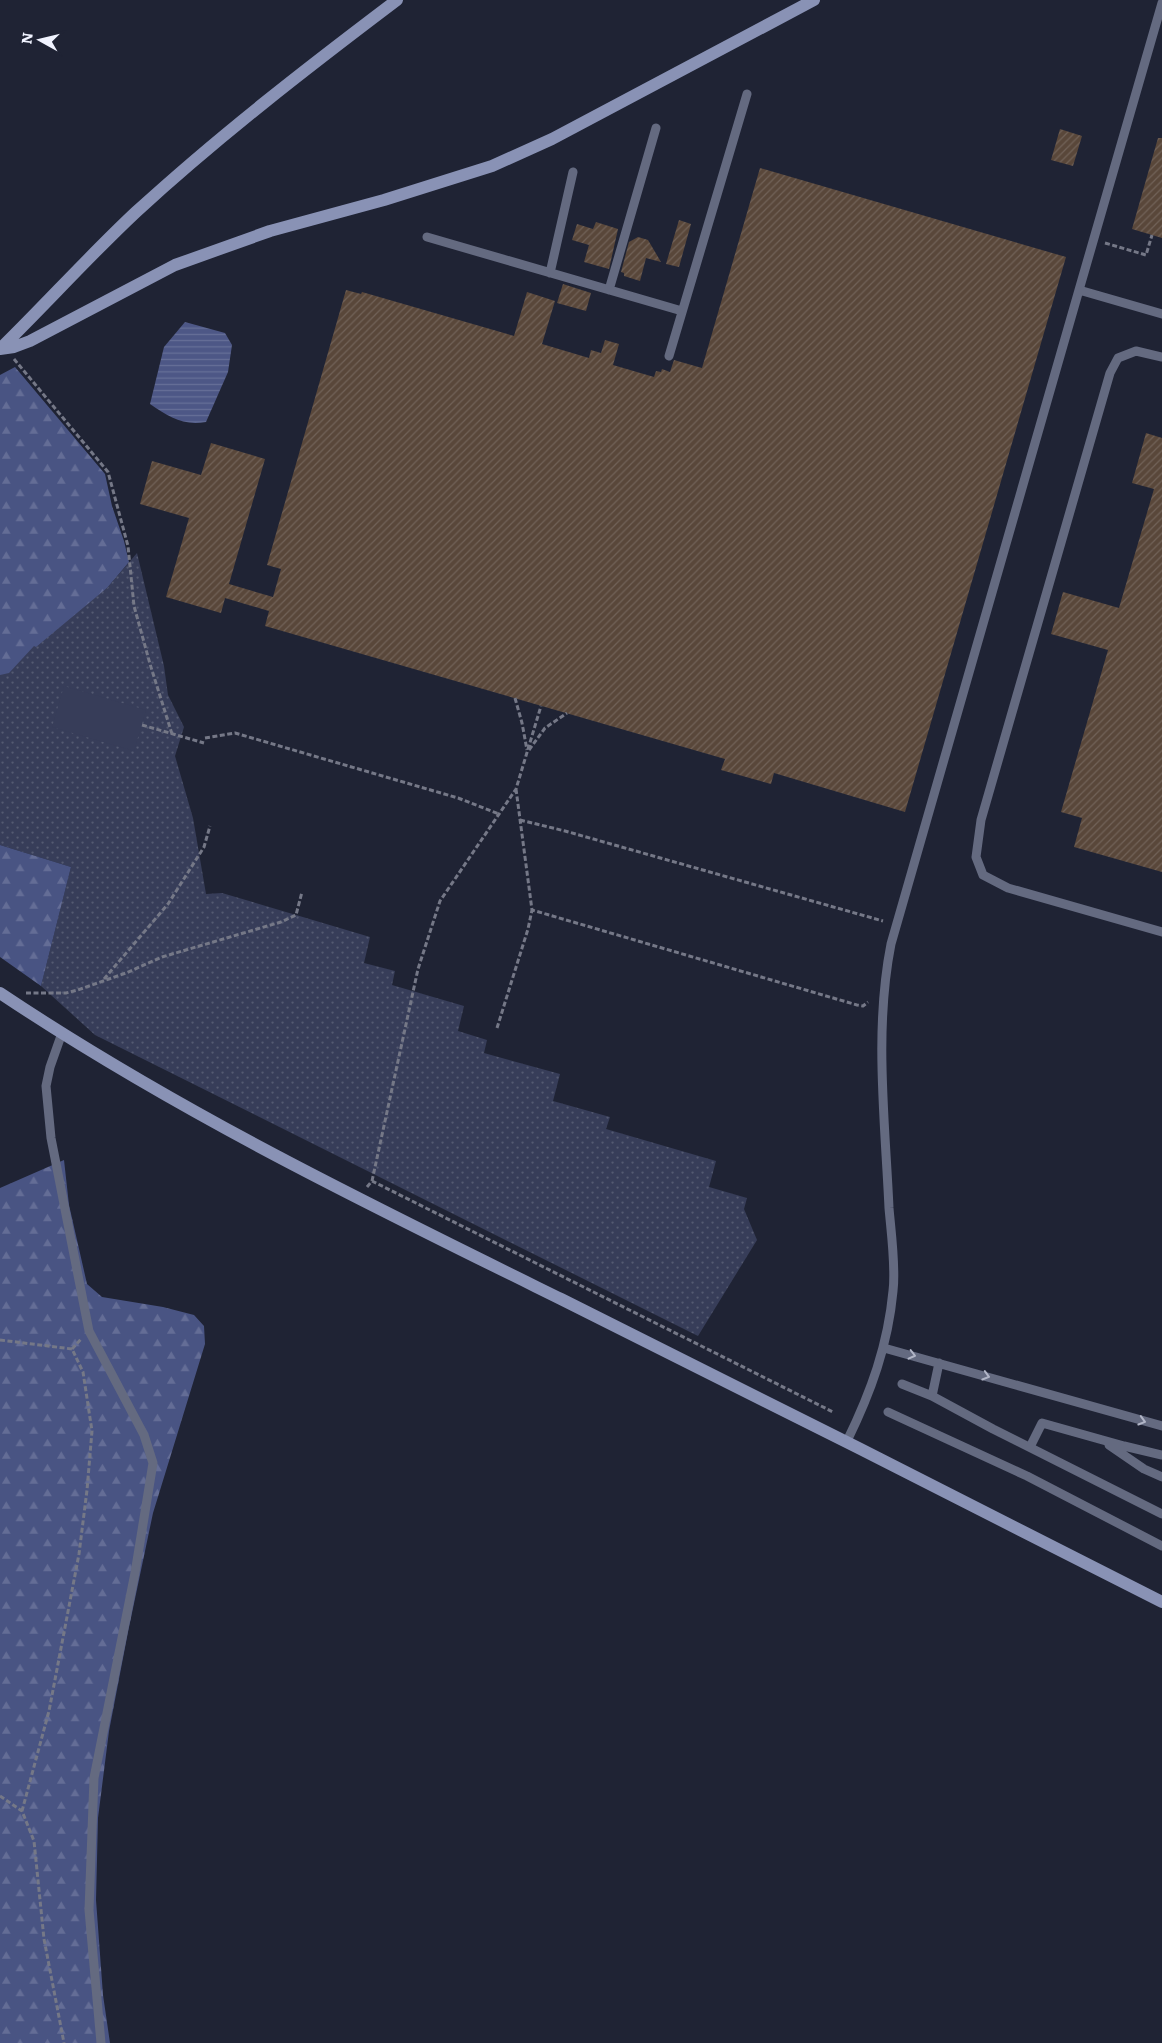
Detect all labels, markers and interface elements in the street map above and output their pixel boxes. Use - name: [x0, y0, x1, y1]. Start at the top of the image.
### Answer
- north arrow: [15, 15, 65, 65]
- text: N: [15, 31, 37, 45]
- one-way arrow: [907, 1349, 916, 1360]
- one-way arrow: [981, 1371, 990, 1381]
- one-way arrow: [1138, 1415, 1146, 1425]

